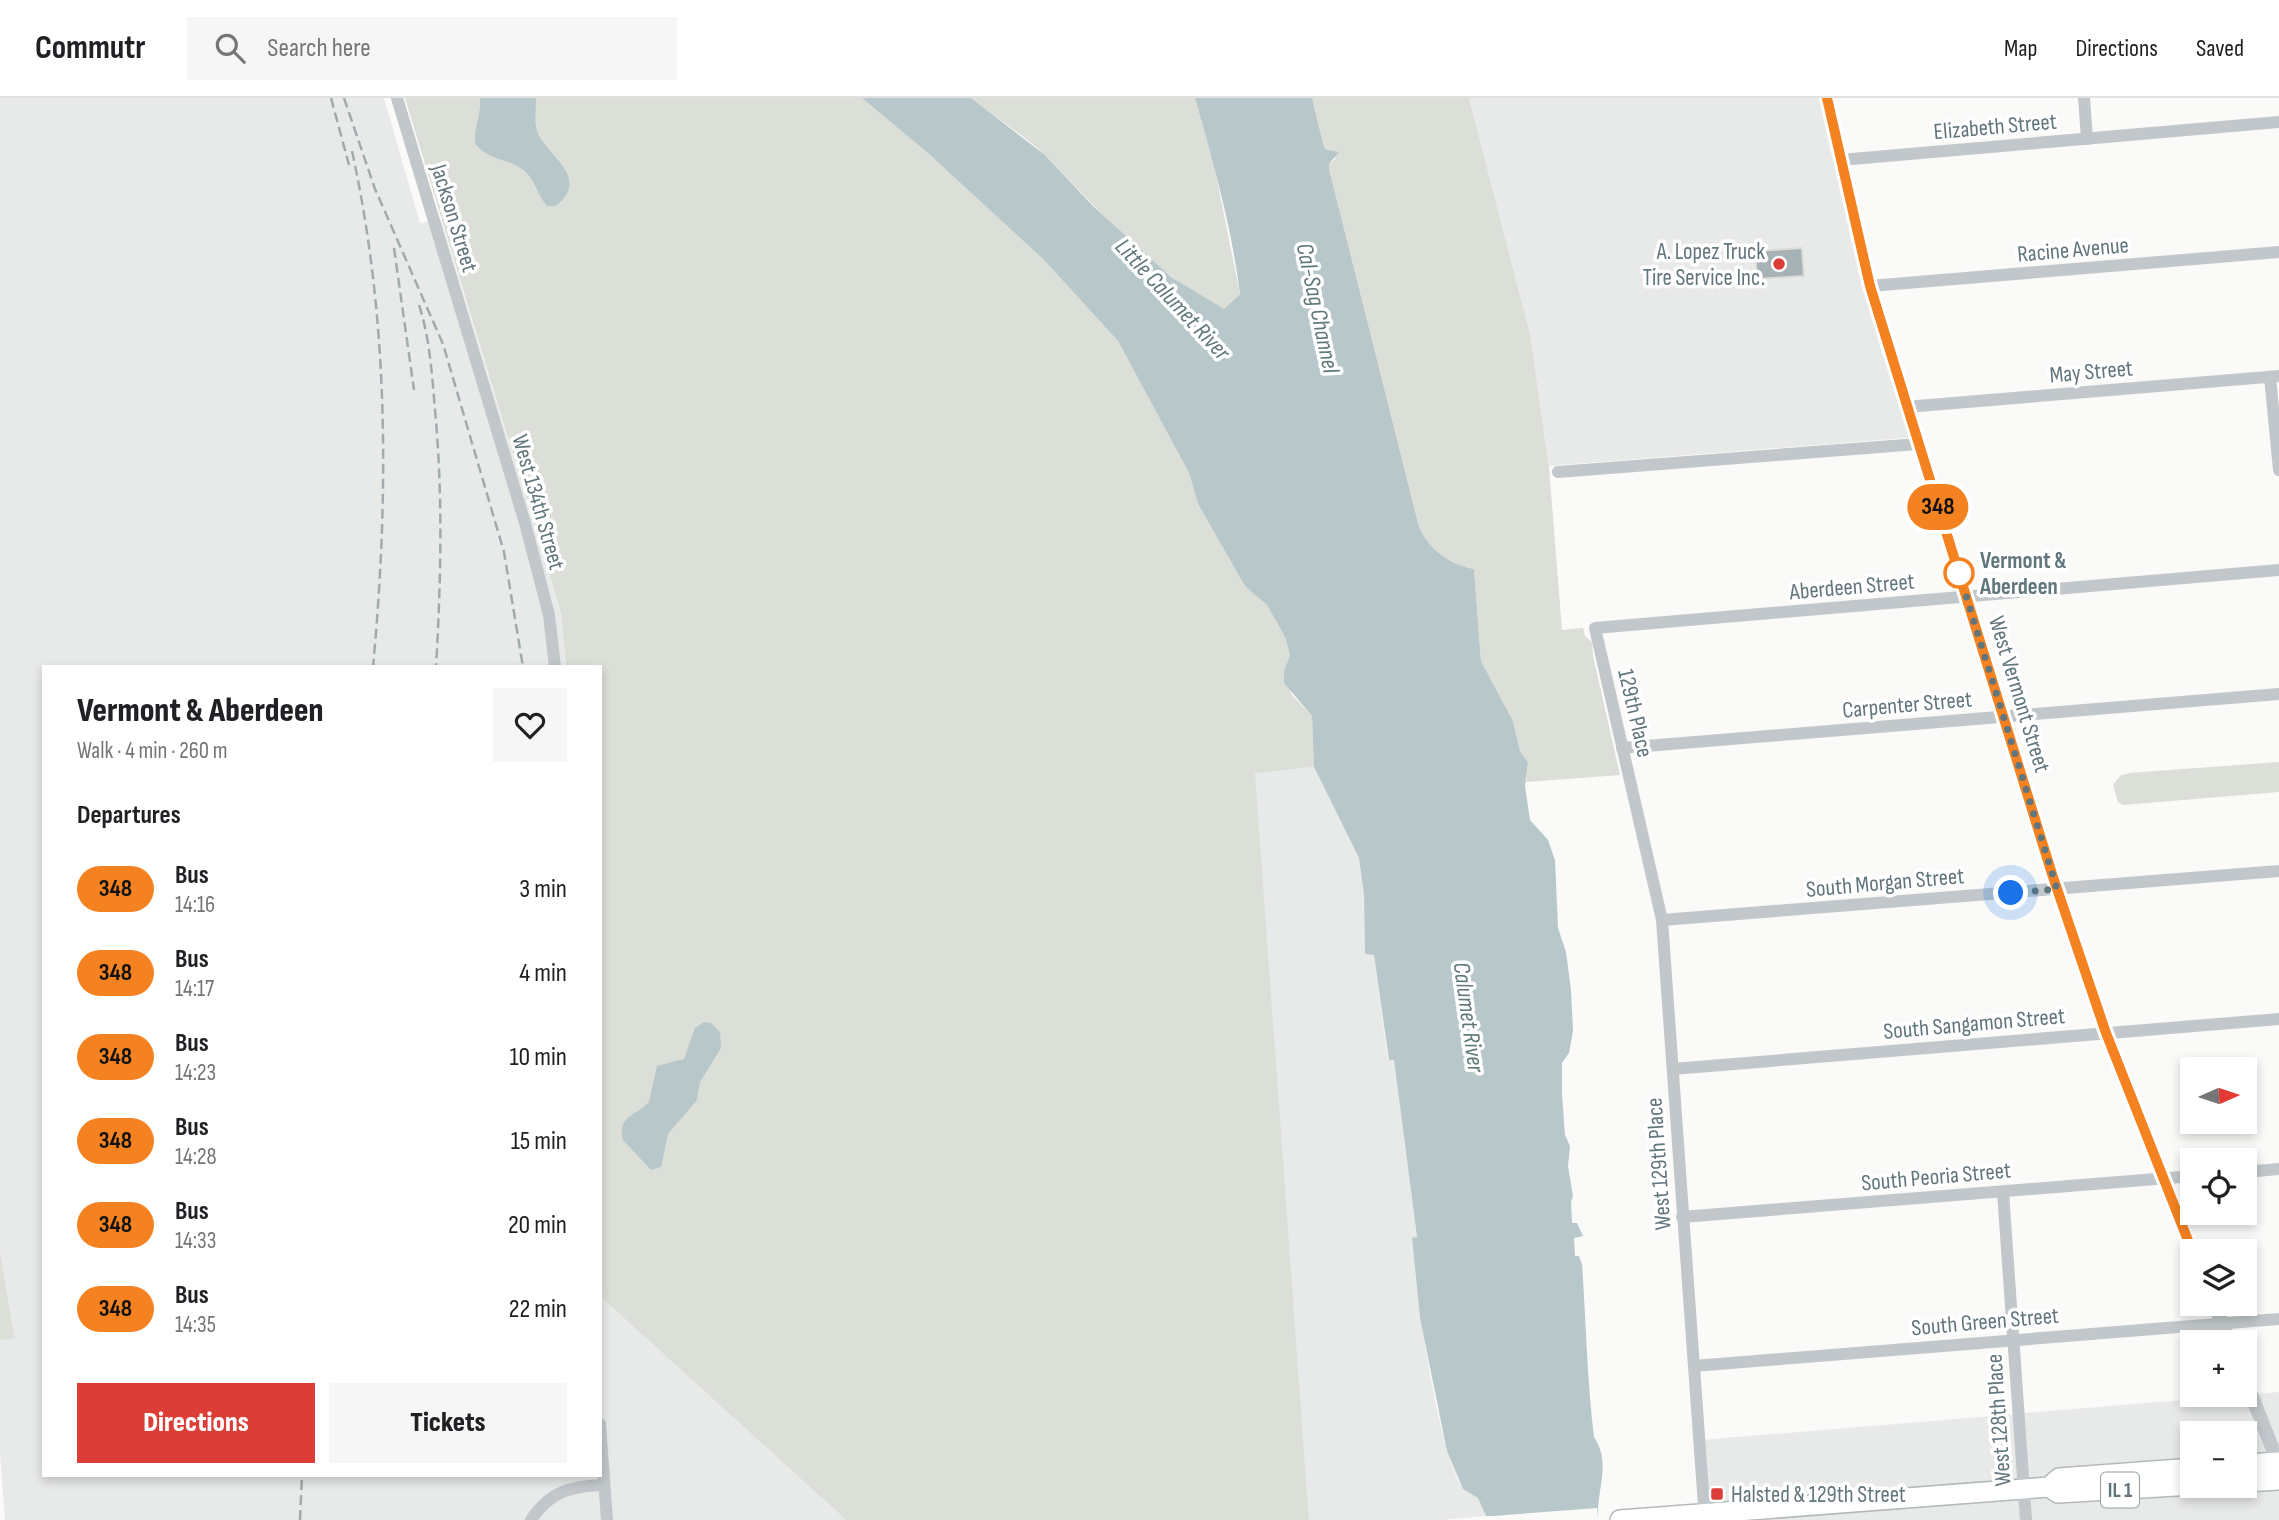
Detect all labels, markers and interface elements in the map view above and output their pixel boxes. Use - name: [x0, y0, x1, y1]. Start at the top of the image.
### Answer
- search box: [187, 17, 677, 80]
- text: Commutr: [35, 28, 145, 68]
- icon: search: [211, 29, 249, 67]
- text: Search here: [267, 33, 371, 64]
- text: Map: [2004, 34, 2037, 63]
- text: Directions: [2075, 34, 2158, 63]
- text: Saved: [2196, 34, 2244, 63]
- street label: Elizabeth Street: [1932, 108, 2058, 146]
- street label: Jackson Street: [424, 160, 484, 275]
- street label: Racine Avenue: [2016, 231, 2130, 269]
- water label: Little Calumet River: [1109, 233, 1237, 367]
- place label: A. Lopez Truck Tire Service Inc.: [1643, 238, 1765, 292]
- water label: Cal-Sag Channel: [1290, 240, 1346, 376]
- marker: A. Lopez Truck Tire Service Inc.: [1771, 256, 1787, 272]
- street label: May Street: [2048, 354, 2134, 390]
- street label: West 134th Street: [505, 432, 571, 573]
- line badge: 348: [1898, 484, 1978, 530]
- text: 348: [1921, 492, 1955, 521]
- place label: Vermont & Aberdeen: [1979, 547, 2067, 601]
- marker: Vermont & Aberdeen: [1944, 558, 1974, 588]
- street label: Aberdeen Street: [1787, 568, 1916, 606]
- street label: West Vermont Street: [1982, 613, 2056, 776]
- street label: 129th Place: [1611, 666, 1659, 760]
- street label: Carpenter Street: [1841, 685, 1973, 725]
- button: heart: [493, 688, 567, 762]
- text: Vermont & Aberdeen: [77, 691, 323, 731]
- text: Walk · 4 min · 260 m: [77, 737, 227, 765]
- text: Departures: [77, 800, 181, 831]
- text: Bus: [175, 860, 209, 891]
- street label: South Morgan Street: [1805, 862, 1965, 904]
- text: 348: [99, 874, 132, 903]
- text: 3 min: [519, 874, 567, 905]
- your location: [1993, 875, 2028, 910]
- text: 14:16: [175, 891, 215, 919]
- text: Bus: [175, 944, 209, 975]
- text: 348: [99, 958, 132, 987]
- text: 4 min: [519, 958, 567, 989]
- water label: Calumet River: [1446, 960, 1491, 1075]
- text: 14:17: [175, 975, 214, 1003]
- street label: South Sangamon Street: [1882, 1002, 2066, 1046]
- text: Bus: [175, 1028, 209, 1059]
- text: 348: [99, 1042, 132, 1071]
- text: 10 min: [510, 1042, 567, 1073]
- north arrow: [2180, 1057, 2258, 1134]
- map controls: [2180, 1057, 2257, 1498]
- text: 14:23: [175, 1059, 216, 1087]
- street label: West 129th Place: [1640, 1097, 1678, 1231]
- text: Bus: [175, 1112, 209, 1143]
- text: 348: [99, 1126, 132, 1155]
- text: 15 min: [511, 1126, 567, 1157]
- text: 14:28: [175, 1143, 217, 1171]
- button: locate: [2180, 1148, 2257, 1225]
- street label: South Peoria Street: [1860, 1157, 2012, 1197]
- text: Bus: [175, 1196, 209, 1227]
- text: 348: [99, 1210, 132, 1239]
- text: 20 min: [508, 1210, 567, 1241]
- text: 14:33: [175, 1227, 216, 1255]
- button: layers: [2180, 1239, 2257, 1316]
- text: Bus: [175, 1280, 209, 1311]
- text: 348: [99, 1294, 132, 1323]
- text: 22 min: [509, 1294, 567, 1325]
- street label: South Green Street: [1910, 1302, 2060, 1342]
- text: 14:35: [175, 1311, 216, 1339]
- button: +: [2180, 1330, 2257, 1407]
- street label: West 128th Place: [1980, 1353, 2018, 1487]
- button: Directions: [77, 1383, 315, 1463]
- button: Tickets: [329, 1383, 567, 1463]
- button: −: [2180, 1421, 2257, 1498]
- road number: IL 1: [2101, 1472, 2139, 1508]
- place label: Halsted & 129th Street: [1731, 1481, 1906, 1509]
- marker: Halsted & 129th Street: [1709, 1486, 1725, 1502]

